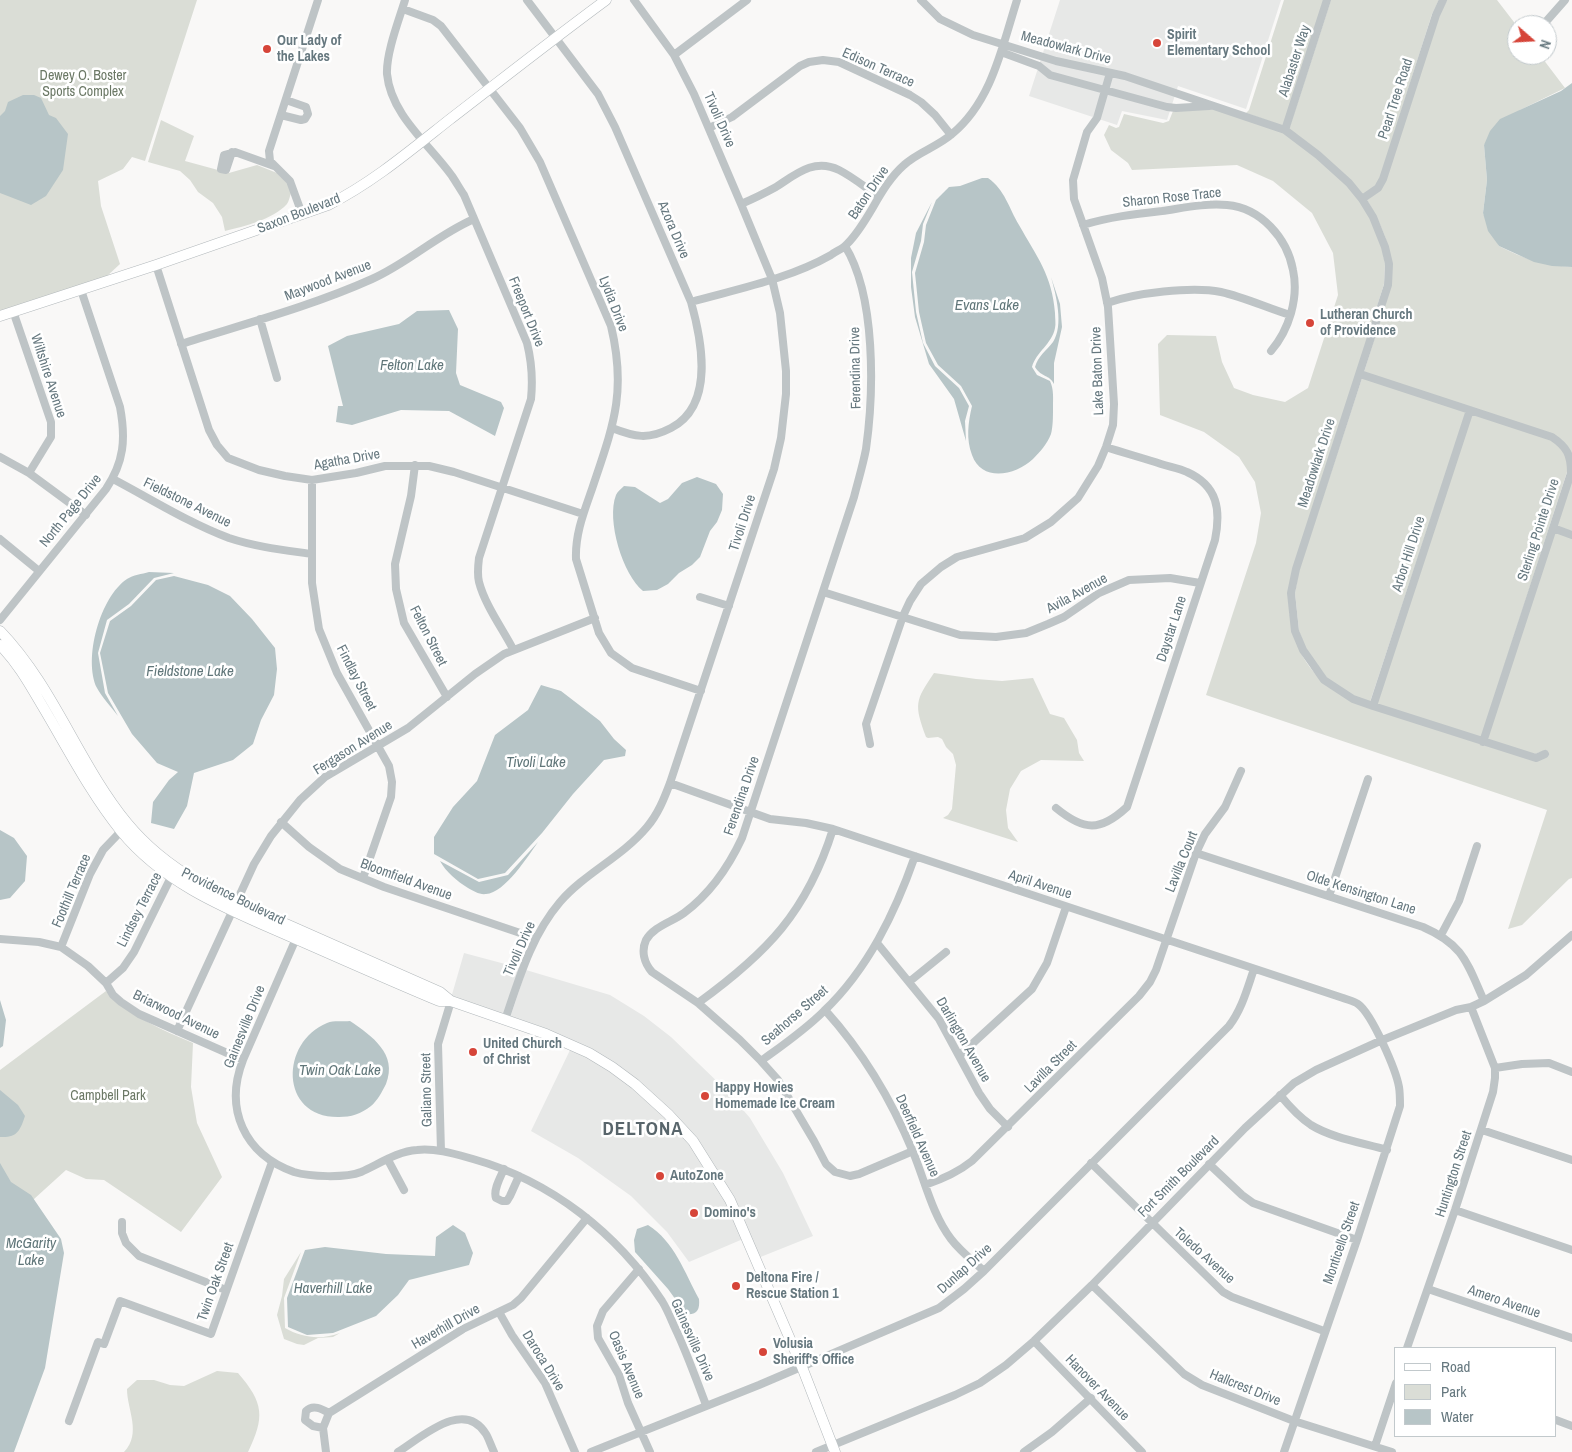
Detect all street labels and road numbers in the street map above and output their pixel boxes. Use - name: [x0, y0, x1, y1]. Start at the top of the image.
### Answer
- street label: Alabaster Way: [1276, 23, 1314, 99]
- street label: Meadowlark Drive: [1019, 28, 1113, 68]
- street label: Edison Terrace: [839, 45, 917, 91]
- street label: Pearl Tree Road: [1375, 57, 1417, 141]
- street label: Tivoli Drive: [699, 90, 739, 150]
- street label: Baton Drive: [845, 163, 893, 223]
- street label: Sharon Rose Trace: [1122, 184, 1222, 212]
- street label: Saxon Boulevard: [255, 190, 343, 238]
- street label: Azora Drive: [653, 199, 693, 261]
- street label: Maywood Avenue: [282, 257, 374, 305]
- street label: Lydia Drive: [595, 274, 631, 334]
- street label: Freeport Drive: [504, 275, 548, 349]
- street label: Lake Baton Drive: [1088, 326, 1108, 416]
- street label: Ferendina Drive: [847, 327, 865, 409]
- street label: Wiltshire Avenue: [27, 332, 69, 420]
- street label: Meadowlark Drive: [1295, 416, 1339, 510]
- street label: Agatha Drive: [313, 446, 381, 474]
- street label: North Page Drive: [37, 471, 105, 551]
- street label: Fieldstone Avenue: [140, 475, 234, 531]
- street label: Sterling Pointe Drive: [1515, 477, 1563, 583]
- street label: Tivoli Drive: [726, 493, 760, 553]
- street label: Arbor Hill Drive: [1389, 514, 1429, 594]
- street label: Avila Avenue: [1044, 570, 1110, 618]
- street label: Daystar Lane: [1153, 594, 1191, 664]
- street label: Felton Street: [406, 603, 450, 669]
- street label: Findlay Street: [332, 642, 380, 714]
- street label: Fergason Avenue: [310, 717, 396, 779]
- street label: Ferendina Drive: [721, 754, 763, 838]
- street label: Lavilla Court: [1162, 829, 1202, 895]
- street label: Foothill Terrace: [49, 852, 95, 930]
- street label: Bloomfield Avenue: [358, 856, 454, 904]
- street label: Providence Boulevard: [179, 865, 287, 929]
- street label: April Avenue: [1006, 867, 1074, 903]
- street label: Olde Kensington Lane: [1304, 867, 1418, 919]
- street label: Lindsey Terrace: [114, 870, 166, 950]
- street label: Tivoli Drive: [500, 919, 540, 979]
- street label: Seahorse Street: [758, 982, 832, 1050]
- street label: Gainesville Drive: [221, 983, 269, 1071]
- street label: Briarwood Avenue: [130, 987, 222, 1043]
- street label: Darlington Avenue: [932, 995, 994, 1085]
- street label: Lavilla Street: [1021, 1037, 1081, 1097]
- street label: Galiano Street: [418, 1053, 436, 1127]
- street label: Deerfield Avenue: [891, 1092, 943, 1180]
- street label: Huntington Street: [1432, 1129, 1476, 1219]
- street label: Fort Smith Boulevard: [1135, 1133, 1223, 1221]
- street label: Monticello Street: [1320, 1200, 1364, 1286]
- street label: Toledo Avenue: [1170, 1224, 1238, 1288]
- street label: Twin Oak Street: [194, 1240, 238, 1324]
- street label: Dunlap Drive: [934, 1240, 996, 1298]
- street label: Amero Avenue: [1465, 1282, 1543, 1322]
- street label: Gainesville Drive: [666, 1296, 718, 1384]
- street label: Haverhill Drive: [409, 1301, 483, 1353]
- street label: Daroca Drive: [518, 1328, 568, 1394]
- street label: Oasis Avenue: [604, 1329, 648, 1401]
- street label: Hanover Avenue: [1061, 1351, 1133, 1425]
- street label: Hallcrest Drive: [1207, 1366, 1283, 1410]

